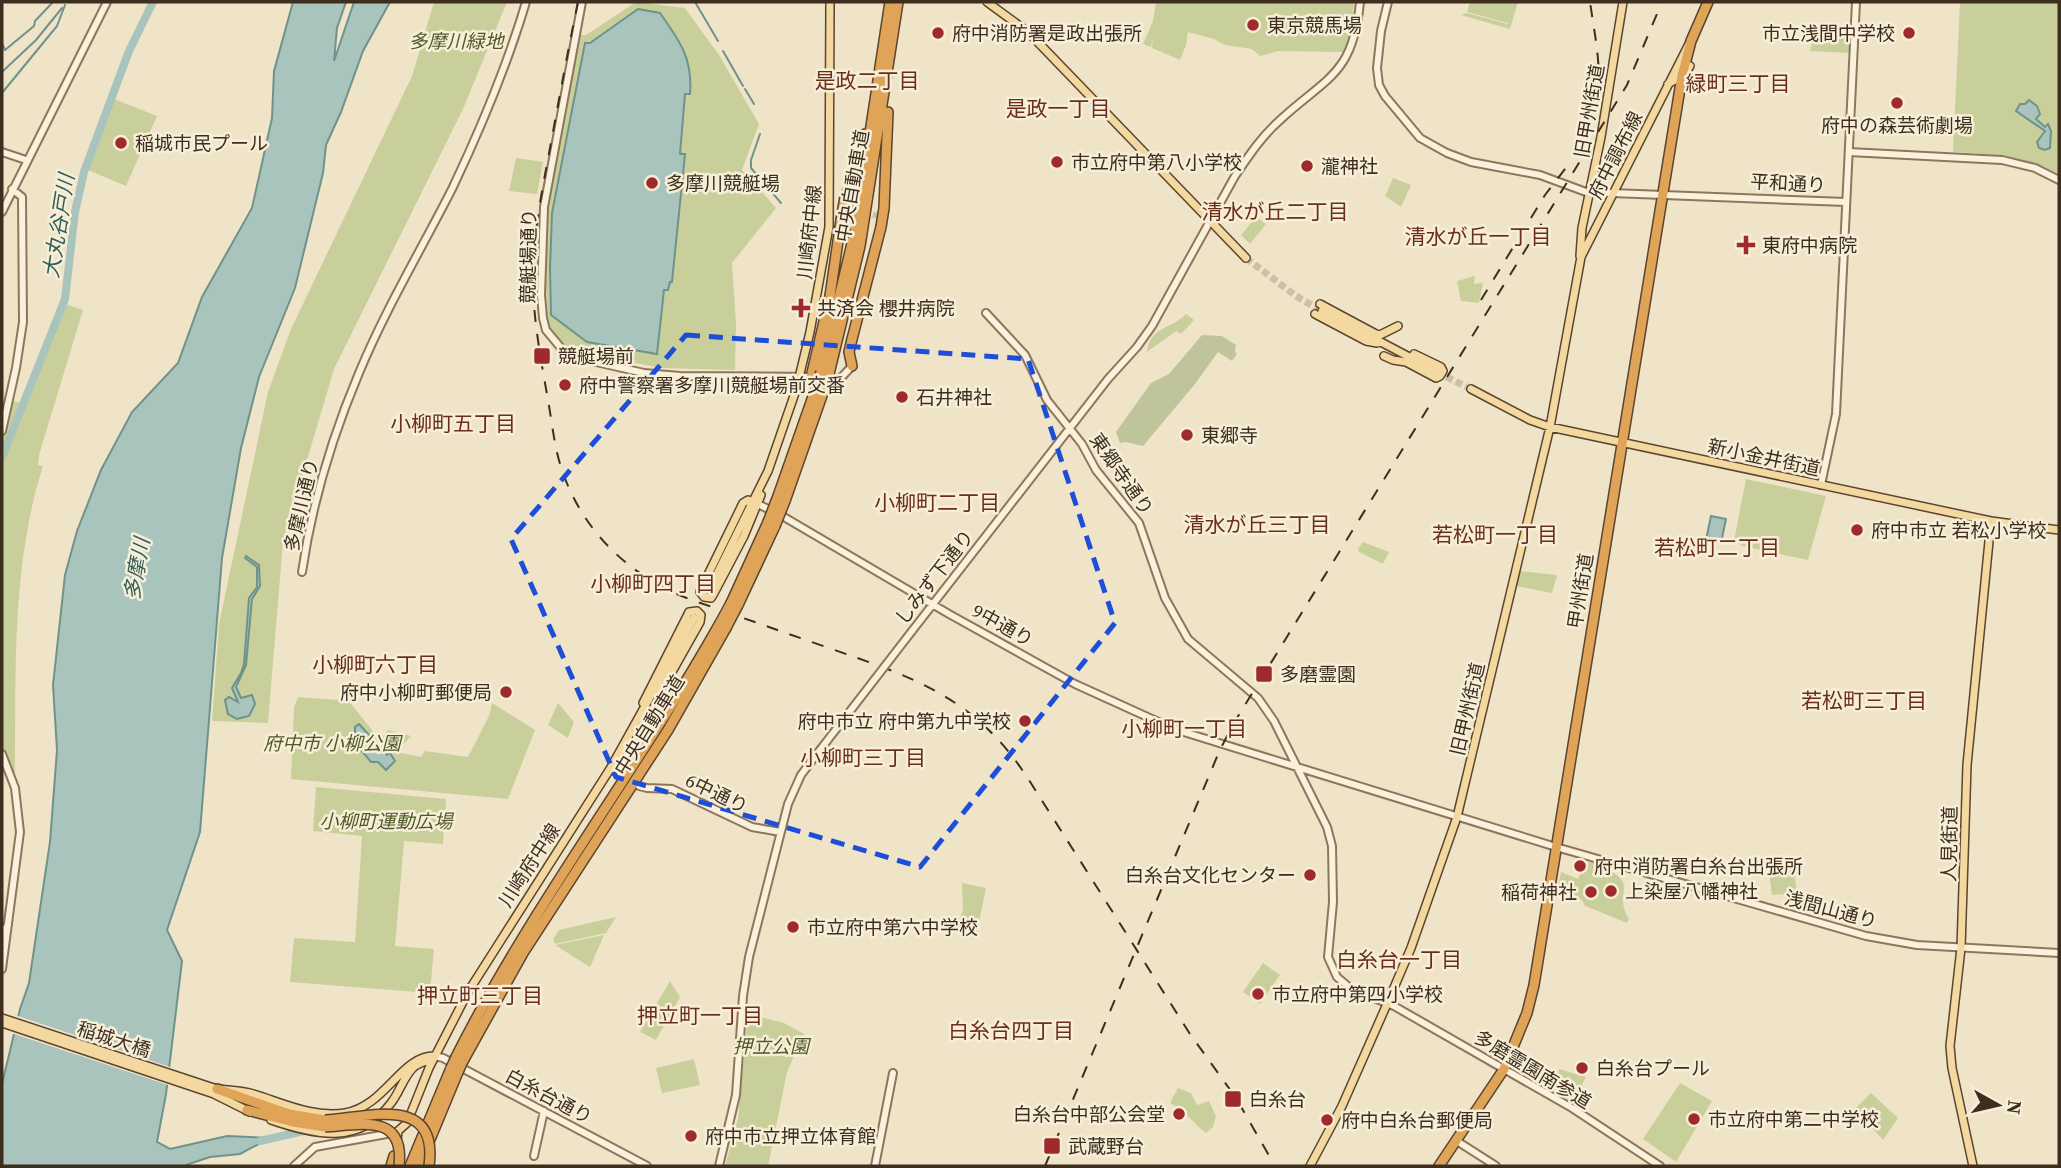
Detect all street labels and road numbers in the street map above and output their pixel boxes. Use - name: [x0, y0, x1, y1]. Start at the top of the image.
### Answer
- street label: 旧甲州街道: [1568, 62, 1610, 160]
- street label: 府中調布線: [1582, 107, 1648, 203]
- street label: 中央自動車道: [829, 128, 875, 244]
- street label: 平和通り: [1749, 168, 1827, 198]
- street label: 川崎府中線: [791, 183, 827, 281]
- street label: 競艇場通り: [514, 208, 542, 304]
- street label: 東郷寺通り: [1084, 428, 1160, 520]
- street label: 新小金井街道: [1706, 432, 1822, 482]
- street label: 多摩川通り: [278, 456, 324, 554]
- street label: しみず下通り: [889, 524, 979, 630]
- street label: 甲州街道: [1561, 551, 1599, 631]
- street label: 9中通り: [968, 598, 1038, 652]
- street label: 旧甲州街道: [1444, 660, 1490, 758]
- street label: 中央自動車道: [608, 670, 690, 780]
- street label: 6中通り: [681, 767, 753, 819]
- street label: 人見街道: [1935, 806, 1963, 882]
- street label: 川崎府中線: [492, 818, 566, 912]
- street label: 浅間山通り: [1782, 884, 1880, 934]
- street label: 稲城大橋: [74, 1015, 154, 1063]
- street label: 多磨霊園南参道: [1469, 1024, 1597, 1114]
- street label: 白糸台通り: [501, 1062, 597, 1130]

